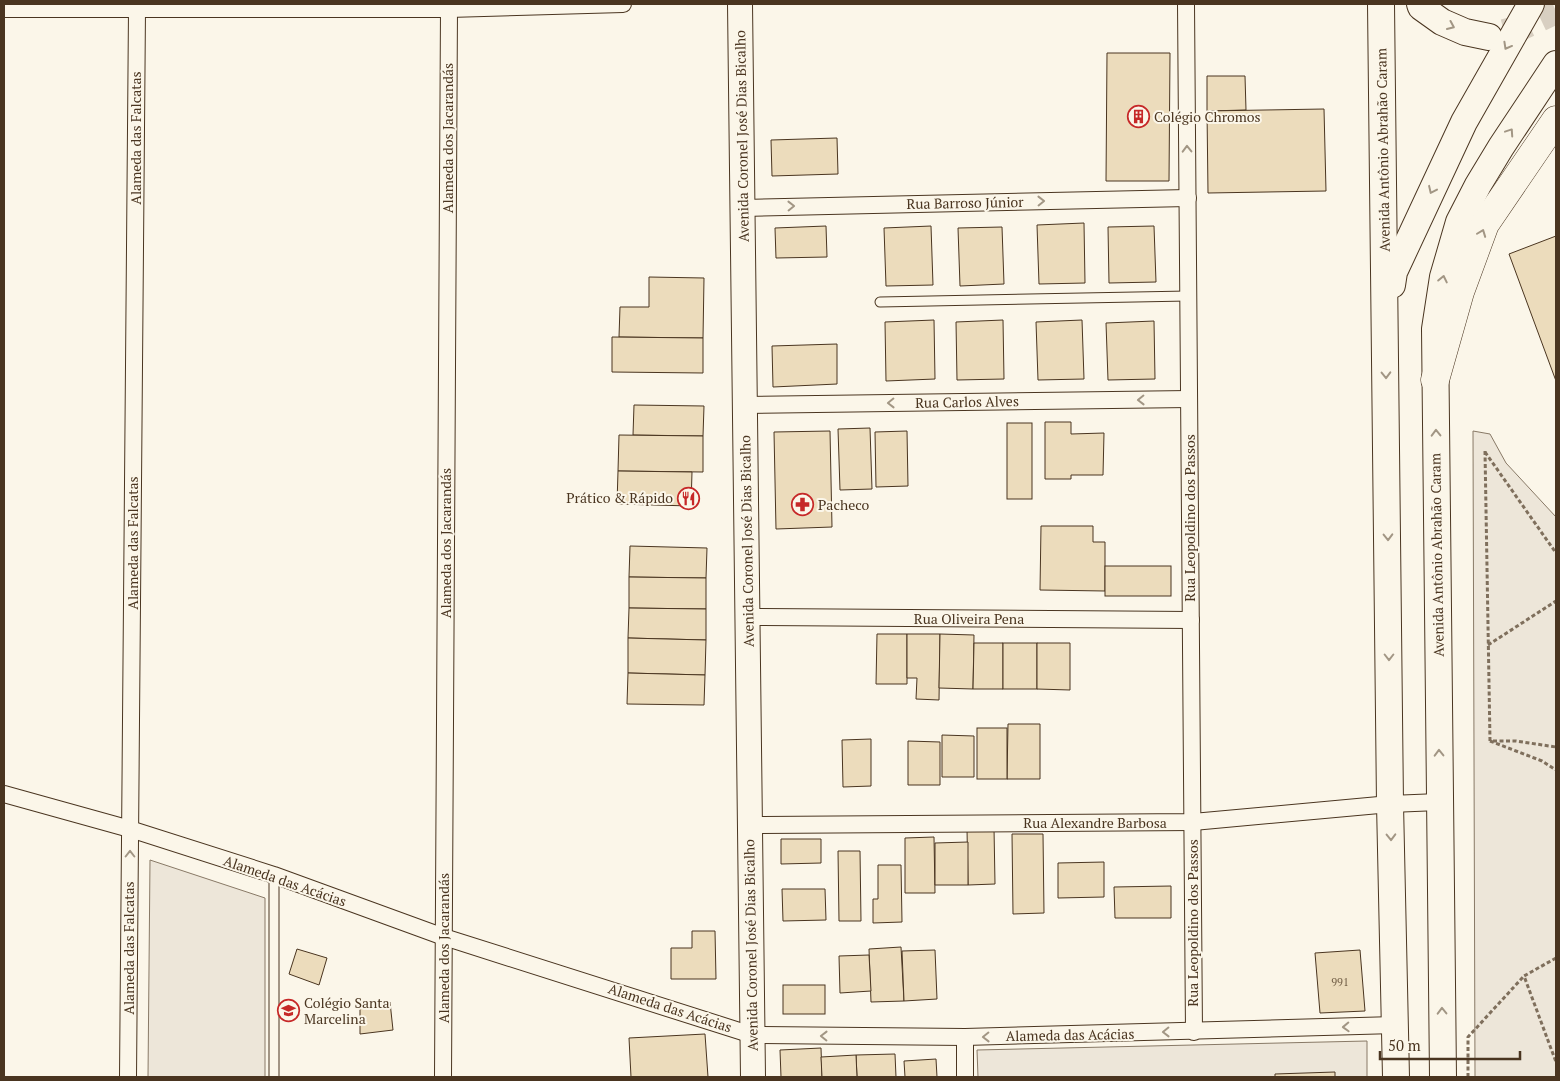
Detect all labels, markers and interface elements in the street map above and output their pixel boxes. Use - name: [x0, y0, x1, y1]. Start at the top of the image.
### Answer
- one-way arrow: [1446, 20, 1455, 31]
- street label: Avenida Coronel José Dias Bicalho: [730, 30, 753, 242]
- one-way arrow: [1503, 41, 1513, 50]
- street label: Avenida Antônio Abrahão Caram: [1371, 48, 1394, 252]
- street label: Alameda dos Jacarandás: [438, 63, 457, 213]
- street label: Alameda das Falcatas: [126, 71, 145, 205]
- building icon: Colégio Chromos: [1126, 105, 1150, 129]
- place label: Colégio Chromos: [1154, 107, 1261, 126]
- one-way arrow: [1504, 129, 1513, 138]
- one-way arrow: [1182, 145, 1192, 152]
- one-way arrow: [1428, 185, 1438, 194]
- street label: Rua Barroso Júnior: [906, 192, 1024, 213]
- one-way arrow: [1038, 196, 1046, 206]
- one-way arrow: [788, 201, 796, 212]
- one-way arrow: [1476, 229, 1486, 238]
- one-way arrow: [1437, 275, 1448, 284]
- one-way arrow: [1380, 371, 1391, 379]
- street label: Rua Carlos Alves: [915, 391, 1019, 412]
- one-way arrow: [1136, 395, 1144, 405]
- one-way arrow: [886, 398, 894, 409]
- one-way arrow: [1431, 429, 1441, 437]
- street label: Rua Leopoldino dos Passos: [1180, 434, 1199, 602]
- street label: Avenida Coronel José Dias Bicalho: [735, 435, 758, 647]
- street label: Avenida Antônio Abrahão Caram: [1425, 453, 1448, 657]
- street label: Alameda dos Jacarandás: [436, 468, 455, 618]
- street label: Alameda das Falcatas: [123, 476, 142, 610]
- restaurant icon: Prático & Rápido: [677, 486, 701, 510]
- place label: Prático & Rápido: [566, 488, 673, 507]
- pharmacy icon: Pacheco: [790, 493, 814, 517]
- place label: Pacheco: [818, 495, 869, 514]
- one-way arrow: [1383, 534, 1393, 542]
- street label: Rua Oliveira Pena: [914, 609, 1024, 628]
- one-way arrow: [1384, 653, 1394, 661]
- one-way arrow: [1434, 749, 1444, 757]
- street label: Rua Alexandre Barbosa: [1023, 813, 1167, 832]
- one-way arrow: [1386, 833, 1396, 841]
- street label: Avenida Coronel José Dias Bicalho: [739, 839, 762, 1051]
- street label: Rua Leopoldino dos Passos: [1183, 839, 1202, 1007]
- one-way arrow: [125, 849, 135, 857]
- street label: Alameda das Acácias: [221, 851, 349, 910]
- street label: Alameda dos Jacarandás: [434, 873, 453, 1023]
- street label: Alameda das Falcatas: [119, 881, 138, 1015]
- house number: 991: [1331, 975, 1349, 989]
- street label: Alameda das Acácias: [606, 979, 734, 1036]
- place label: Colégio Santa Marcelina: [304, 993, 390, 1028]
- school or university icon: Colégio Santa Marcelina: [276, 999, 300, 1023]
- one-way arrow: [1437, 1007, 1447, 1014]
- one-way arrow: [1342, 1021, 1350, 1032]
- street label: Alameda das Acácias: [1005, 1024, 1135, 1045]
- one-way arrow: [1162, 1027, 1170, 1038]
- scale bar: [1380, 1028, 1520, 1060]
- one-way arrow: [820, 1031, 828, 1041]
- one-way arrow: [982, 1031, 990, 1042]
- text: 50 m: [1388, 1035, 1421, 1055]

